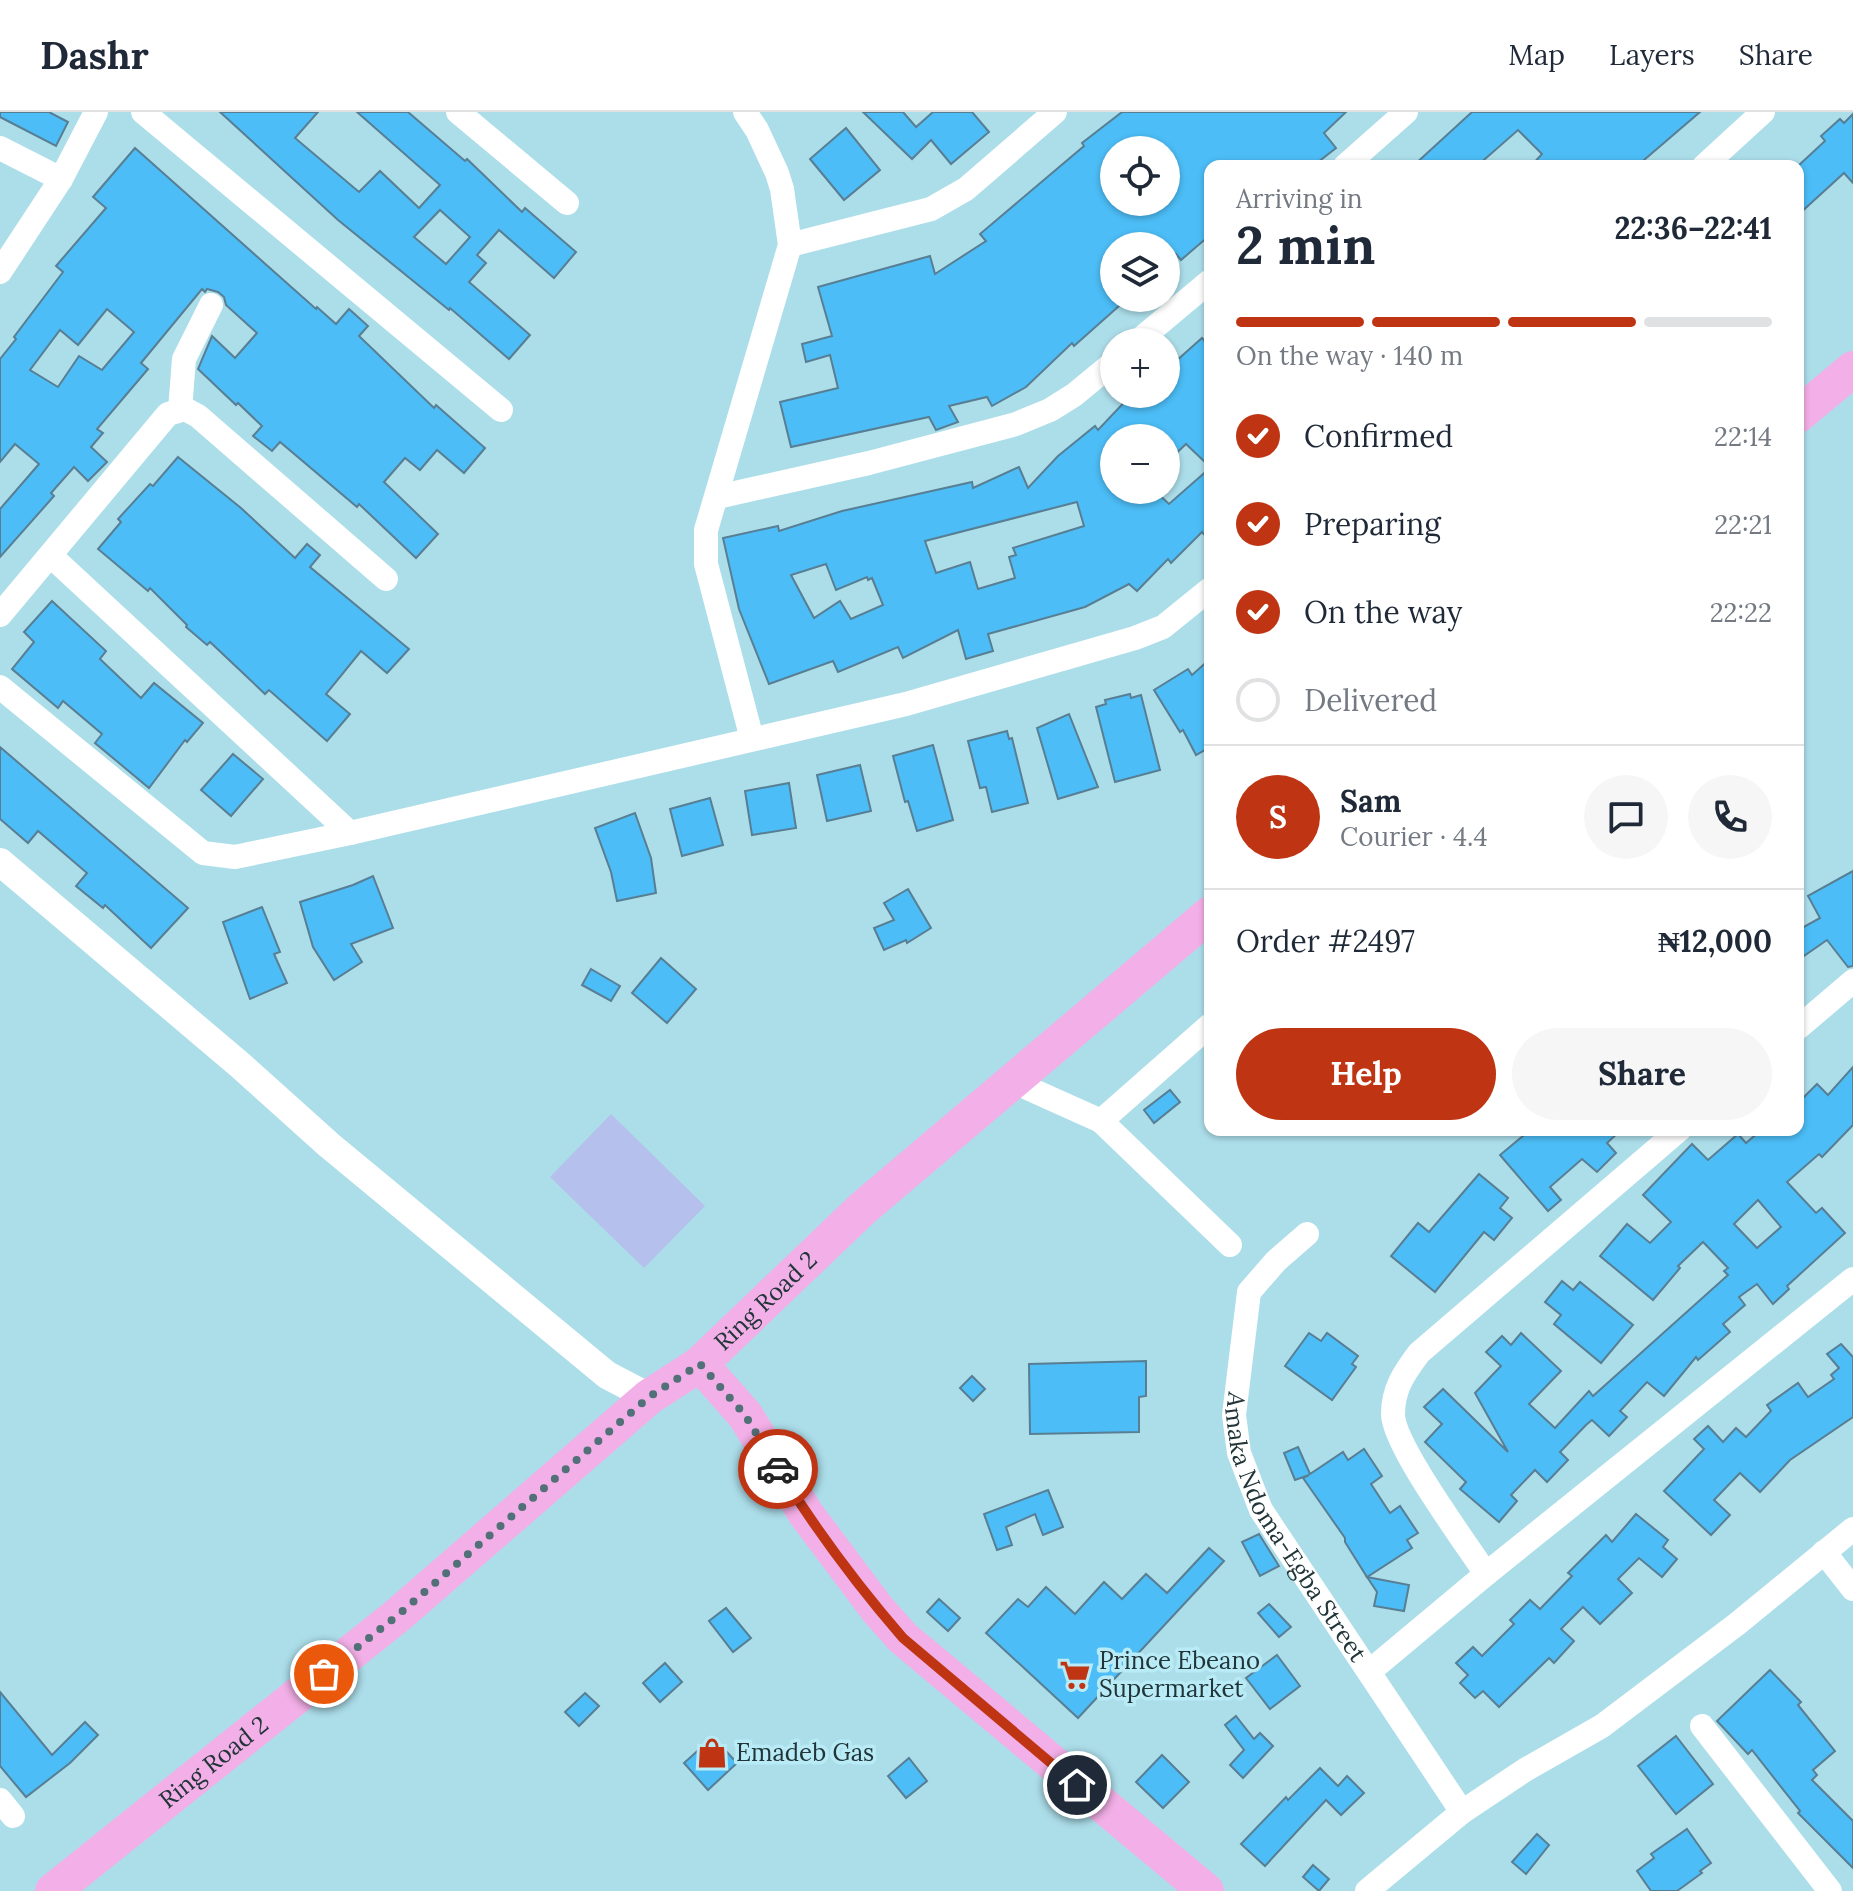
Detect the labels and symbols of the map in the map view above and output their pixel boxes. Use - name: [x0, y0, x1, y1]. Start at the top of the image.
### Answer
- street label: Ring Road 2: [707, 1244, 823, 1357]
- street label: Amaka Ndoma-Egba Street: [1218, 1389, 1374, 1668]
- courier: [738, 1429, 818, 1509]
- pin: [290, 1640, 358, 1708]
- place label: Prince Ebeano Supermarket: [1099, 1645, 1260, 1704]
- supermarket icon: Prince Ebeano Supermarket: [1058, 1658, 1092, 1692]
- street label: Ring Road 2: [153, 1709, 274, 1815]
- shop icon: Emadeb Gas: [695, 1736, 729, 1770]
- place label: Emadeb Gas: [736, 1737, 874, 1768]
- pin: [1043, 1751, 1111, 1819]

